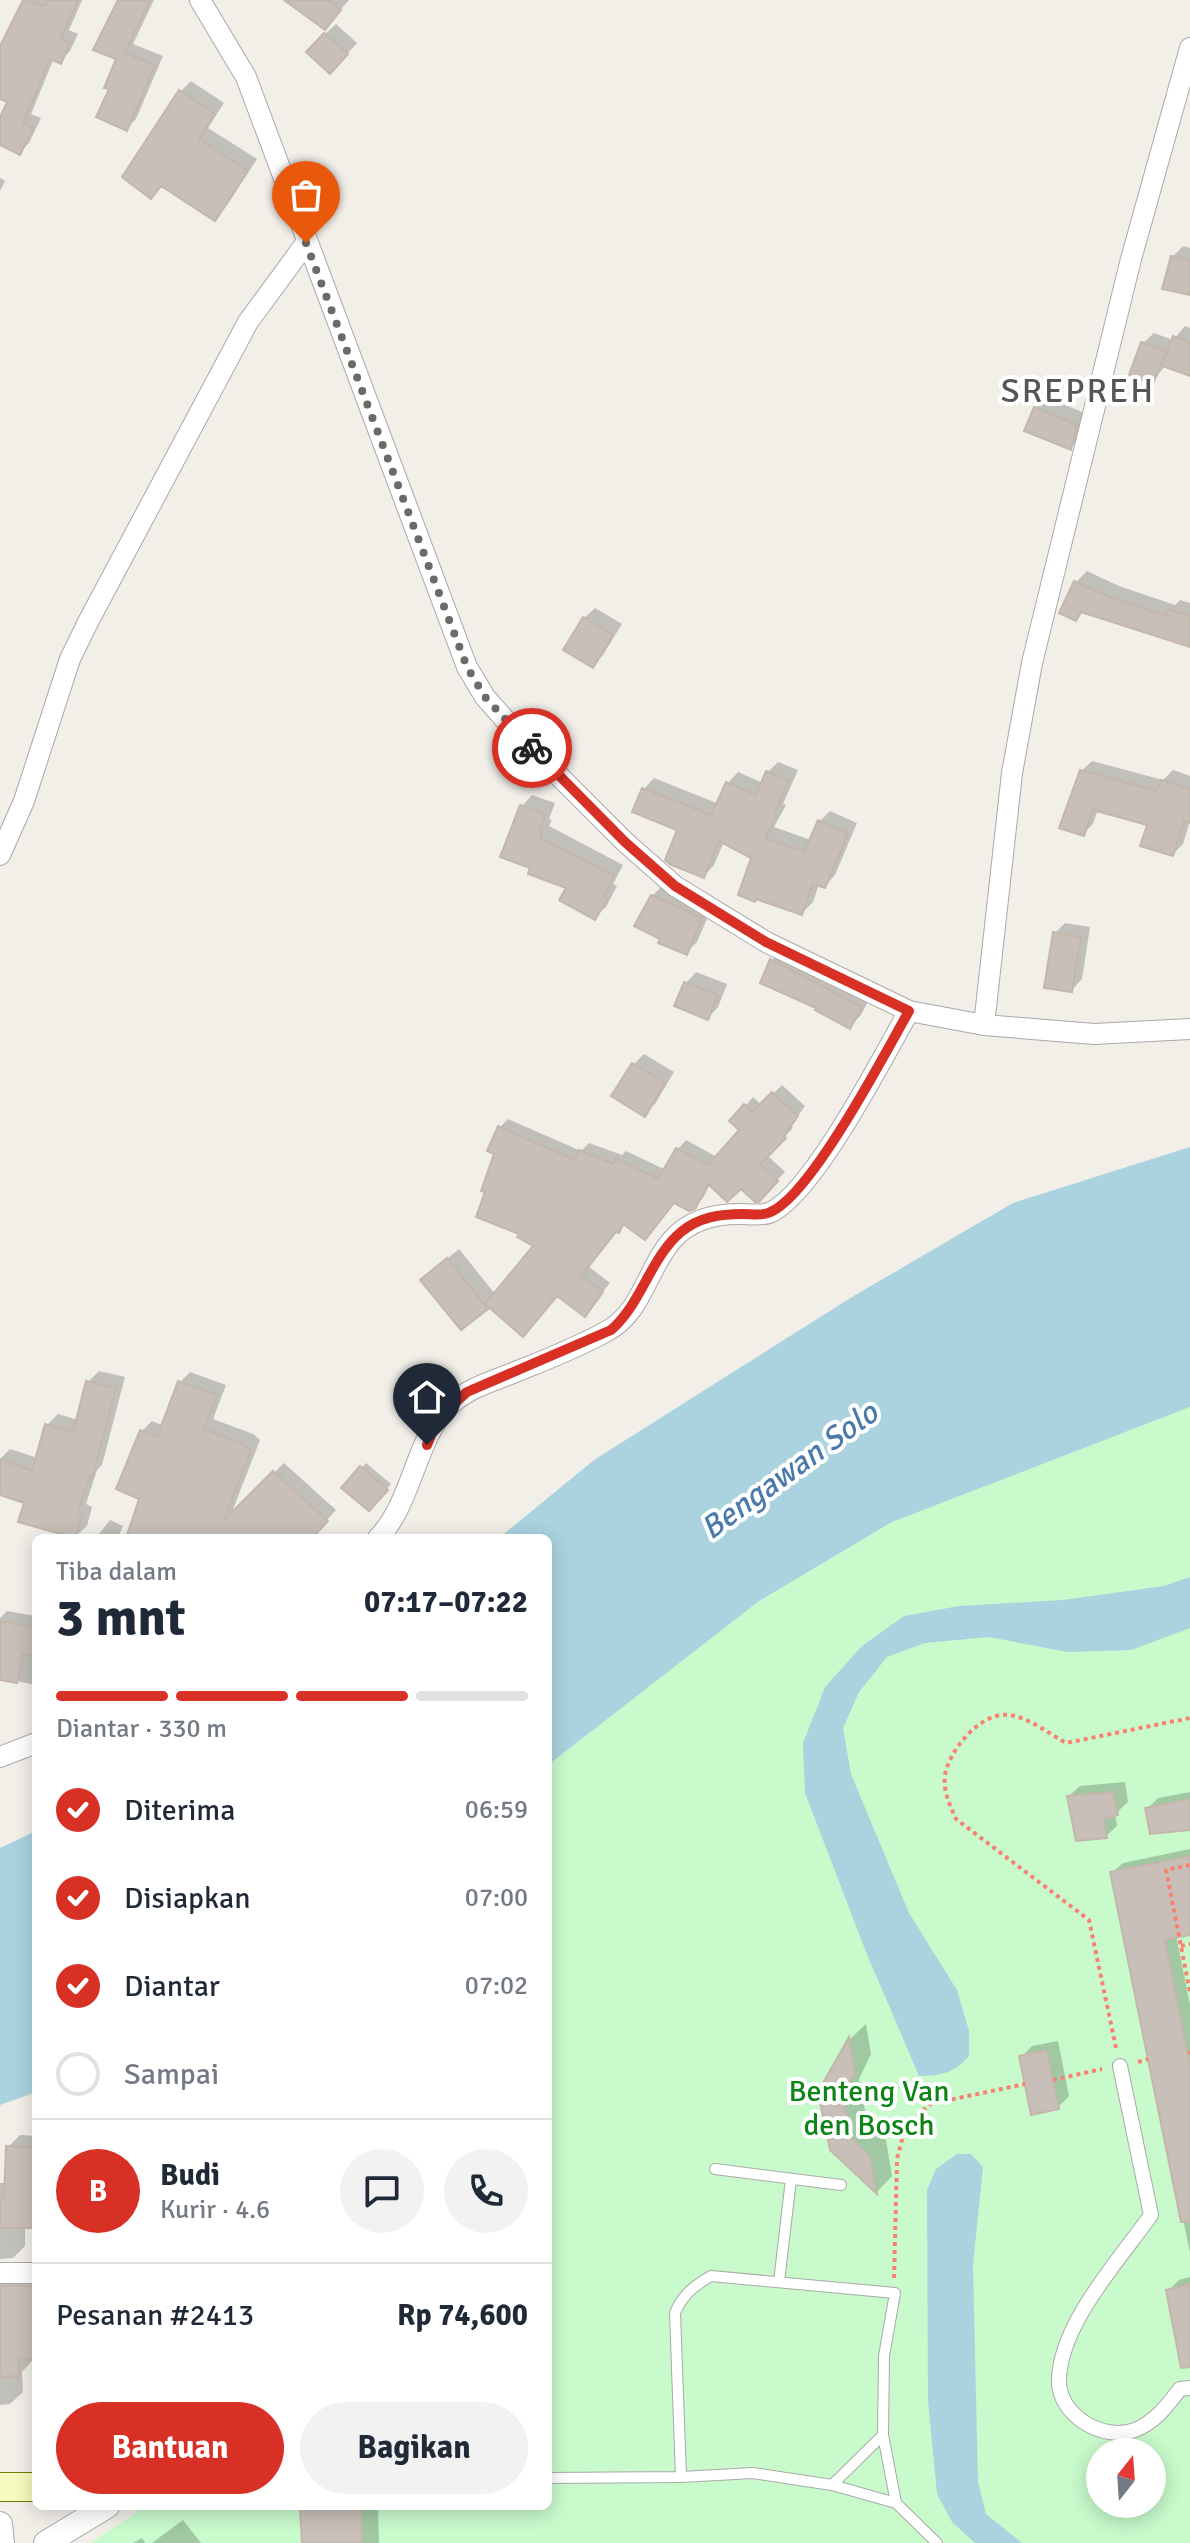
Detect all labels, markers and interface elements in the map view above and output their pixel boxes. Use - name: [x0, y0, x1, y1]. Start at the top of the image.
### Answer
- pin: [272, 161, 340, 243]
- icon: bag: [284, 173, 328, 217]
- district label: SREPREH: [1001, 370, 1155, 412]
- courier: [492, 708, 572, 788]
- icon: bike: [510, 726, 554, 770]
- pin: [393, 1363, 461, 1445]
- icon: home: [405, 1375, 449, 1419]
- water label: Bengawan Solo: [693, 1392, 886, 1548]
- text: Tiba dalam: [56, 1556, 177, 1588]
- text: 07:17–07:22: [364, 1584, 528, 1621]
- text: 3 mnt: [56, 1586, 185, 1650]
- text: Diantar · 330 m: [56, 1713, 227, 1745]
- icon: check: [56, 1788, 100, 1832]
- text: Diterima: [124, 1792, 235, 1829]
- text: 06:59: [465, 1794, 528, 1826]
- icon: check: [56, 1876, 100, 1920]
- text: Disiapkan: [124, 1880, 251, 1917]
- text: 07:00: [465, 1882, 528, 1914]
- icon: check: [56, 1964, 100, 2008]
- text: Diantar: [124, 1968, 220, 2005]
- text: 07:02: [465, 1970, 528, 2002]
- text: Sampai: [124, 2056, 219, 2093]
- park label: Benteng Van den Bosch: [788, 2073, 950, 2144]
- button: chat: [340, 2149, 424, 2233]
- button: phone: [444, 2149, 528, 2233]
- text: Budi: [160, 2157, 220, 2194]
- text: B: [89, 2173, 107, 2210]
- text: Kurir · 4.6: [160, 2194, 270, 2226]
- text: Pesanan #2413: [56, 2297, 254, 2334]
- text: Rp 74,600: [397, 2297, 528, 2334]
- button: Bantuan: [56, 2402, 284, 2494]
- button: Bagikan: [300, 2402, 528, 2494]
- north arrow: [1086, 2438, 1166, 2518]
- map controls: [1086, 2438, 1166, 2518]

